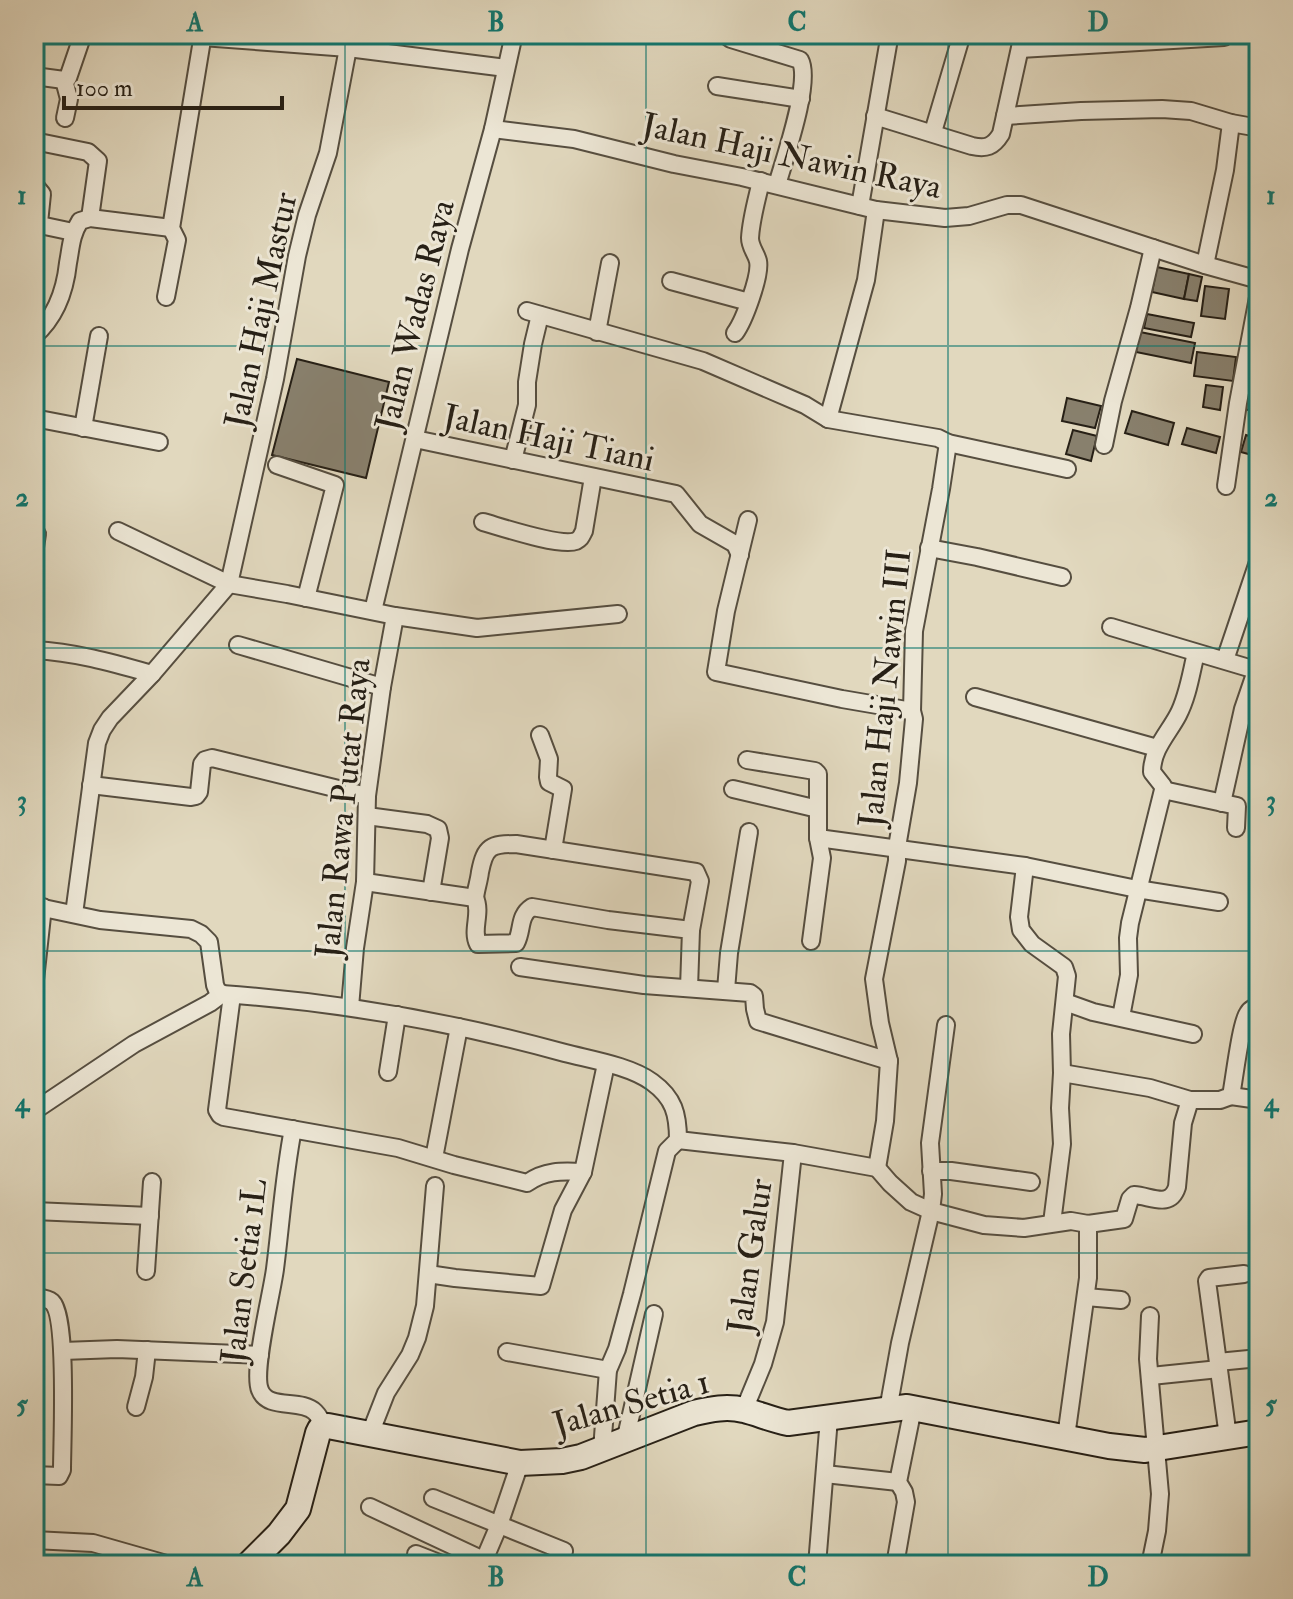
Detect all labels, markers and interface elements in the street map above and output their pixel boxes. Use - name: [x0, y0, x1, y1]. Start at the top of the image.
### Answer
- text: A: [186, 7, 204, 39]
- text: B: [487, 7, 505, 39]
- text: C: [787, 7, 807, 39]
- text: D: [1087, 7, 1109, 39]
- scale bar: [64, 60, 282, 110]
- text: 100 m: [76, 73, 133, 104]
- street label: Jalan Haji Nawin Raya: [637, 104, 946, 209]
- text: 1: [17, 180, 27, 212]
- text: 1: [1266, 180, 1276, 212]
- street label: Jalan Haji Mastur: [215, 188, 308, 433]
- street label: Jalan Wadas Raya: [366, 195, 465, 436]
- street label: Jalan Haji Tiani: [438, 395, 658, 482]
- text: 2: [15, 482, 29, 514]
- text: 2: [1264, 482, 1278, 514]
- street label: Jalan Haji Nawin III: [849, 547, 921, 830]
- street label: Jalan Rawa Putat Raya: [306, 655, 381, 961]
- text: 3: [17, 785, 27, 817]
- text: 3: [1266, 785, 1276, 817]
- text: 4: [14, 1087, 31, 1119]
- text: 4: [1263, 1087, 1280, 1119]
- street label: Jalan Setia 1L: [212, 1176, 277, 1367]
- street label: Jalan Galur: [718, 1176, 783, 1337]
- street label: Jalan Setia 1: [547, 1361, 715, 1447]
- text: 5: [16, 1389, 28, 1421]
- text: 5: [1265, 1389, 1277, 1421]
- text: A: [186, 1562, 204, 1594]
- text: B: [487, 1562, 505, 1594]
- text: C: [787, 1562, 807, 1594]
- text: D: [1087, 1562, 1109, 1594]

